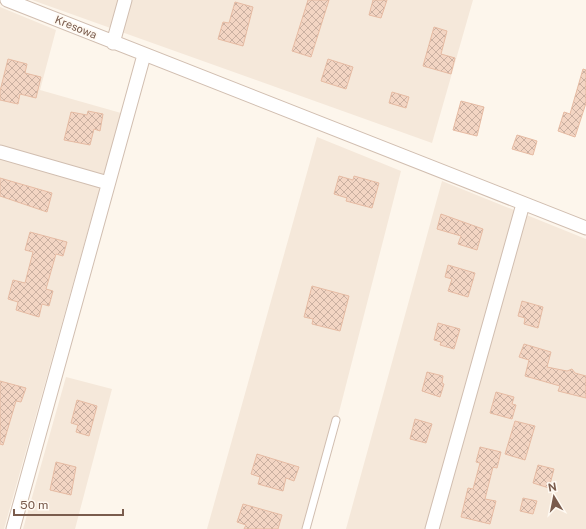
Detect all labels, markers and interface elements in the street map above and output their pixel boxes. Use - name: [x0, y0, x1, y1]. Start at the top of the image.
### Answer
- street label: Kresowa: [53, 13, 99, 41]
- north arrow: [534, 477, 574, 517]
- text: N: [547, 480, 558, 494]
- scale bar: [14, 491, 123, 517]
- text: 50 m: [20, 498, 48, 512]

